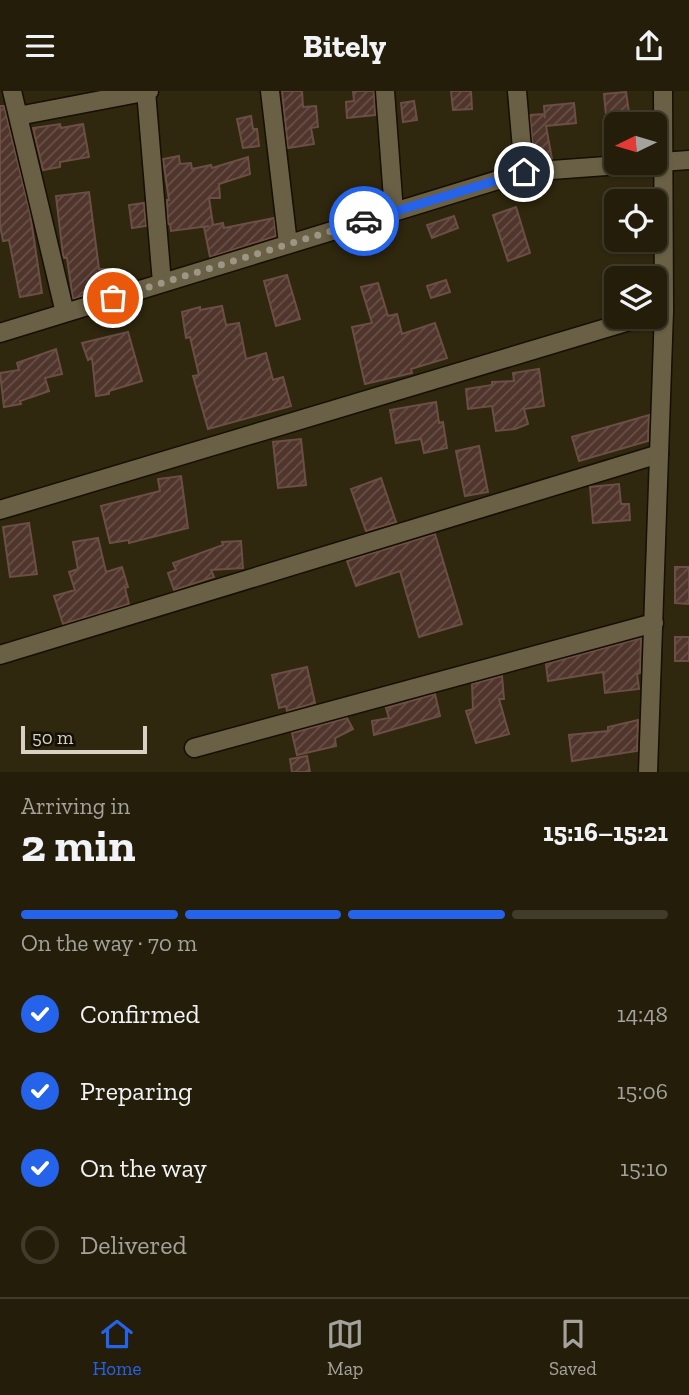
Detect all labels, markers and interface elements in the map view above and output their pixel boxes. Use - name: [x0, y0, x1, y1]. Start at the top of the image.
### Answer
- icon: menu: [21, 27, 59, 65]
- text: Bitely: [303, 27, 386, 65]
- icon: share: [630, 27, 668, 65]
- north arrow: [604, 112, 667, 175]
- map controls: [604, 112, 667, 329]
- pin: [494, 142, 554, 202]
- icon: home: [505, 153, 543, 191]
- courier: [329, 186, 399, 256]
- button: locate: [604, 189, 667, 252]
- icon: car: [345, 202, 383, 240]
- button: layers: [604, 266, 667, 329]
- pin: [83, 268, 143, 328]
- icon: bag: [94, 279, 132, 317]
- scale bar: [21, 723, 147, 755]
- text: 50 m: [32, 726, 73, 749]
- text: Arriving in: [21, 792, 130, 820]
- text: 15:16–15:21: [543, 816, 668, 848]
- text: 2 min: [21, 818, 136, 873]
- text: On the way · 70 m: [21, 929, 197, 957]
- icon: check: [21, 995, 59, 1033]
- text: Confirmed: [80, 998, 200, 1030]
- text: 14:48: [617, 1000, 668, 1028]
- icon: check: [21, 1072, 59, 1110]
- text: Preparing: [80, 1075, 192, 1107]
- text: 15:06: [617, 1077, 668, 1105]
- icon: check: [21, 1149, 59, 1187]
- text: On the way: [80, 1152, 207, 1184]
- text: 15:10: [620, 1154, 668, 1182]
- text: Delivered: [80, 1229, 187, 1261]
- tab: Home: [92, 1315, 141, 1380]
- tab: Map: [326, 1315, 364, 1380]
- tab: Saved: [549, 1315, 597, 1380]

